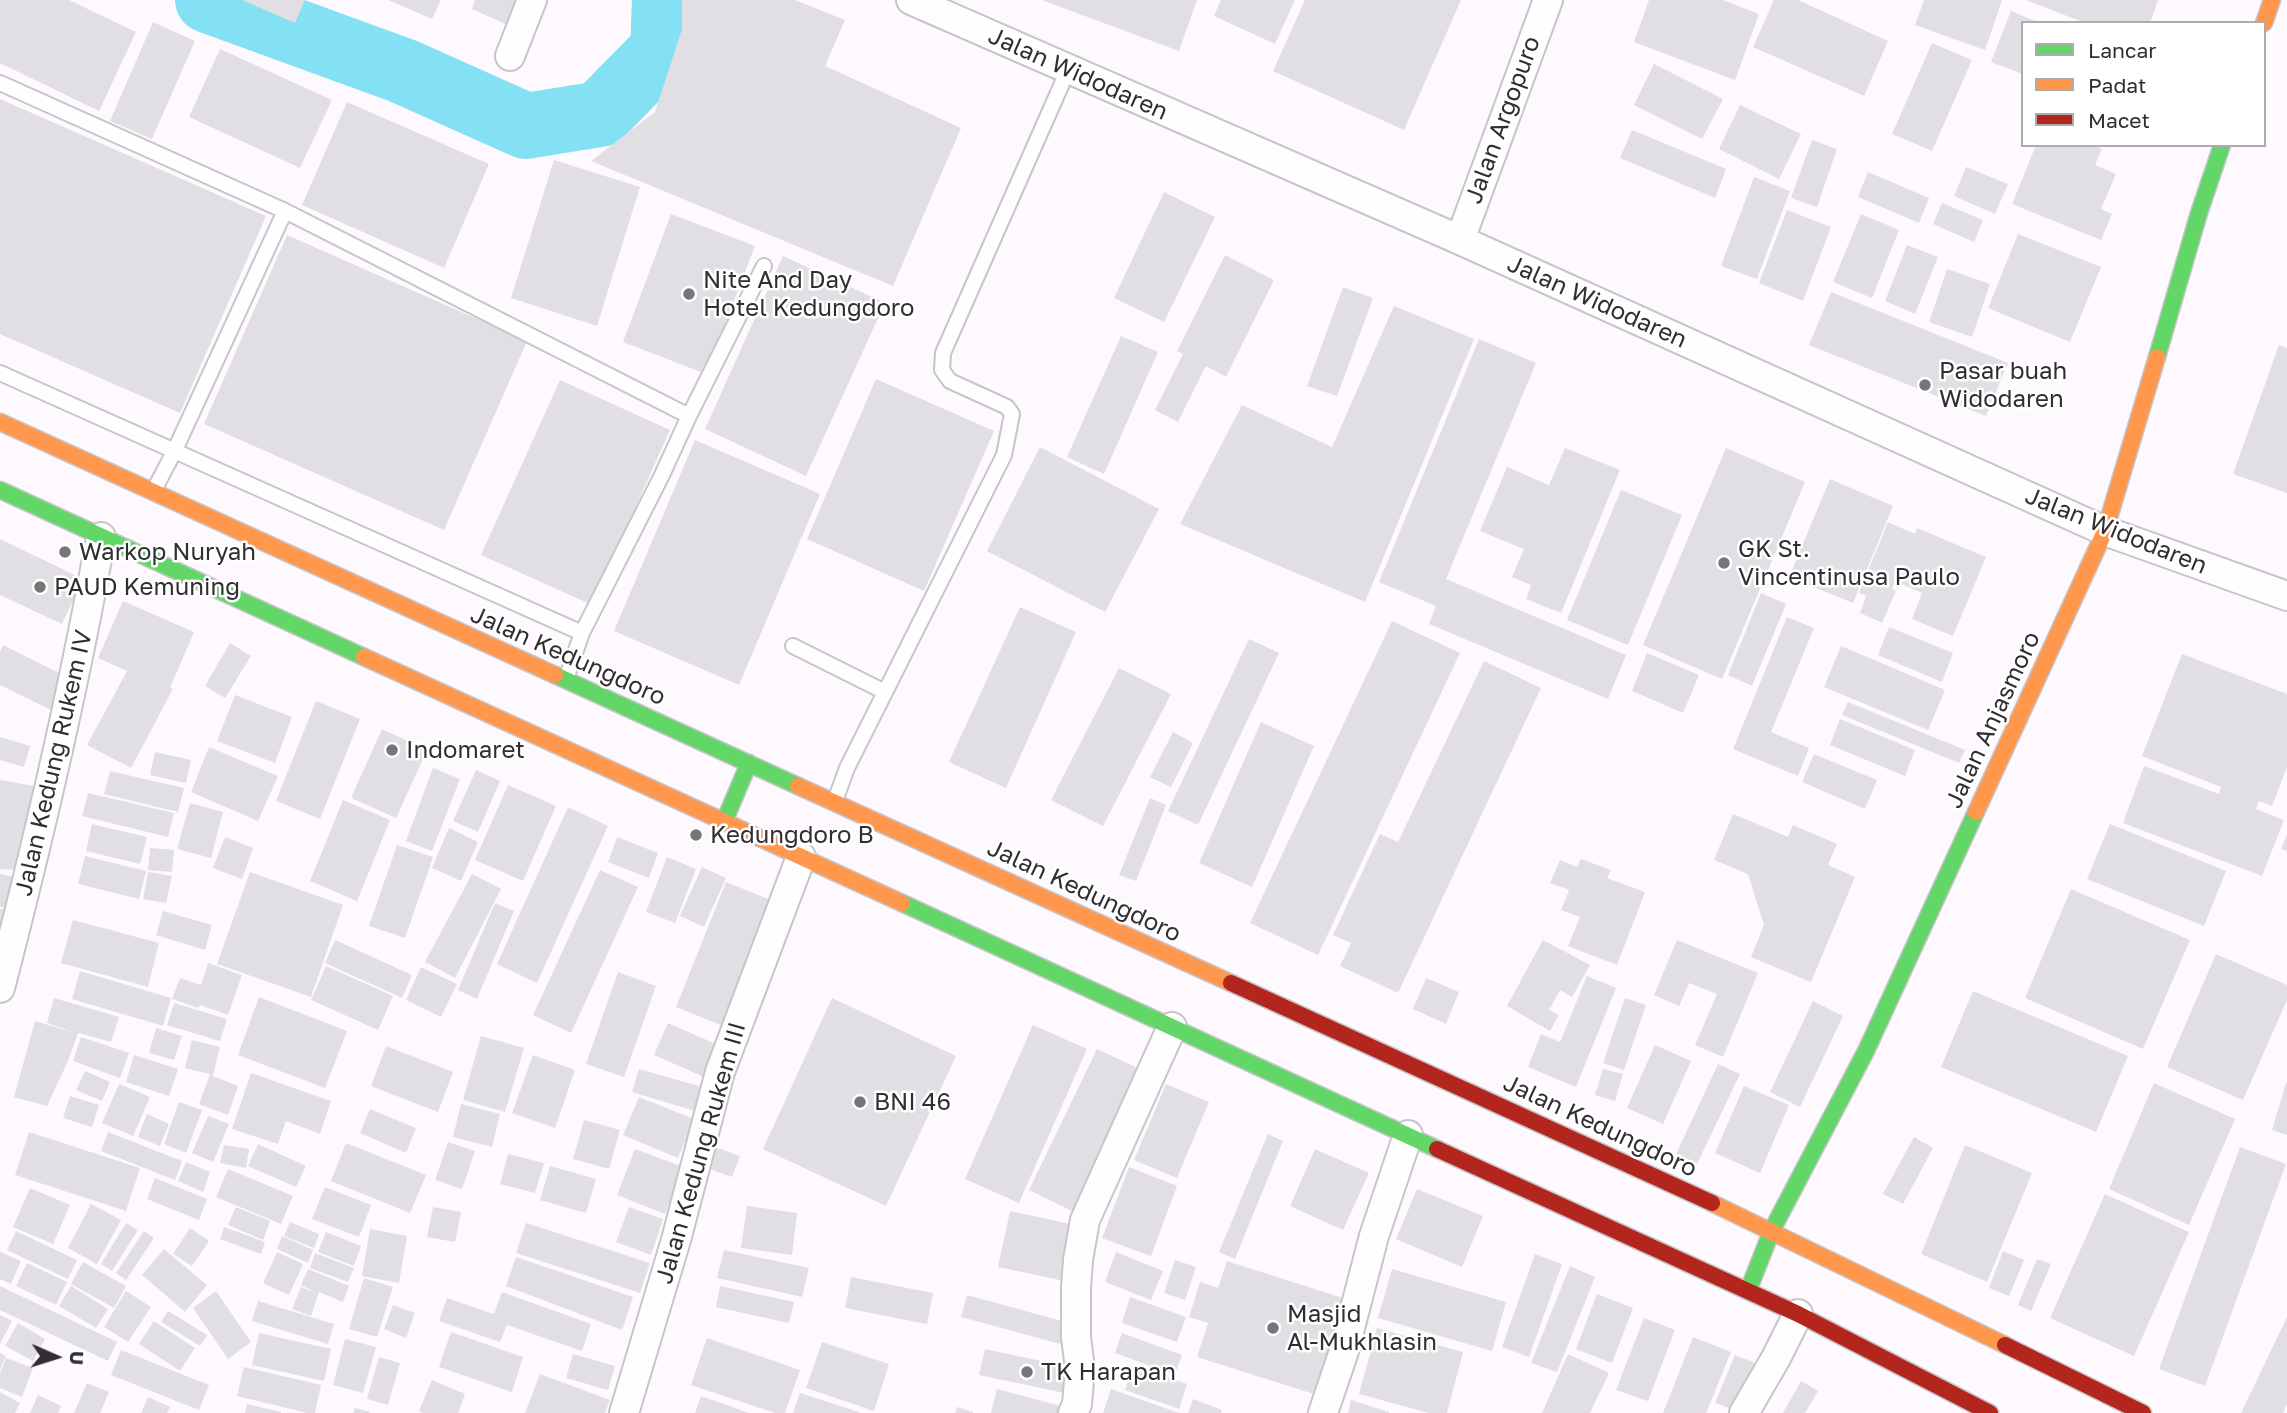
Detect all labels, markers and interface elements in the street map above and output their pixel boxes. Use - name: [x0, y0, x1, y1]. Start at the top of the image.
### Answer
- street label: Jalan Widodaren: [984, 21, 1172, 127]
- legend: [2021, 21, 2266, 147]
- street label: Jalan Argopuro: [1459, 32, 1547, 208]
- text: Lancar: [2088, 37, 2156, 63]
- text: Padat: [2088, 72, 2146, 98]
- text: Macet: [2088, 107, 2150, 133]
- street label: Jalan Widodaren: [1503, 249, 1691, 355]
- place label: Nite And Day Hotel Kedungdoro: [703, 266, 914, 322]
- marker: Nite And Day Hotel Kedungdoro: [681, 286, 697, 302]
- place label: Pasar buah Widodaren: [1939, 357, 2067, 413]
- marker: Pasar buah Widodaren: [1917, 377, 1933, 393]
- street label: Jalan Widodaren: [2021, 481, 2211, 581]
- place label: GK St. Vincentinusa Paulo: [1738, 535, 1960, 591]
- place label: Warkop Nuryah: [79, 538, 256, 566]
- marker: Warkop Nuryah: [57, 544, 73, 560]
- marker: GK St. Vincentinusa Paulo: [1716, 555, 1732, 571]
- place label: PAUD Kemuning: [54, 573, 240, 601]
- marker: PAUD Kemuning: [32, 579, 48, 595]
- street label: Jalan Kedungdoro: [466, 600, 670, 712]
- street label: Jalan Kedung Rukem IV: [9, 627, 99, 899]
- street label: Jalan Anjasmoro: [1939, 627, 2047, 813]
- place label: Indomaret: [406, 736, 525, 764]
- marker: Indomaret: [384, 742, 400, 758]
- place label: Kedungdoro B: [710, 821, 874, 849]
- marker: Kedungdoro B: [688, 827, 704, 843]
- street label: Jalan Kedungdoro: [983, 833, 1185, 949]
- street label: Jalan Kedung Rukem III: [650, 1019, 752, 1287]
- street label: Jalan Kedungdoro: [1499, 1068, 1701, 1184]
- place label: BNI 46: [874, 1088, 951, 1116]
- marker: BNI 46: [852, 1094, 868, 1110]
- place label: Masjid Al-Mukhlasin: [1287, 1300, 1437, 1356]
- marker: Masjid Al-Mukhlasin: [1265, 1320, 1281, 1336]
- north arrow: [21, 1322, 91, 1392]
- text: U: [66, 1351, 89, 1366]
- place label: TK Harapan: [1041, 1358, 1176, 1386]
- marker: TK Harapan: [1019, 1364, 1035, 1380]

